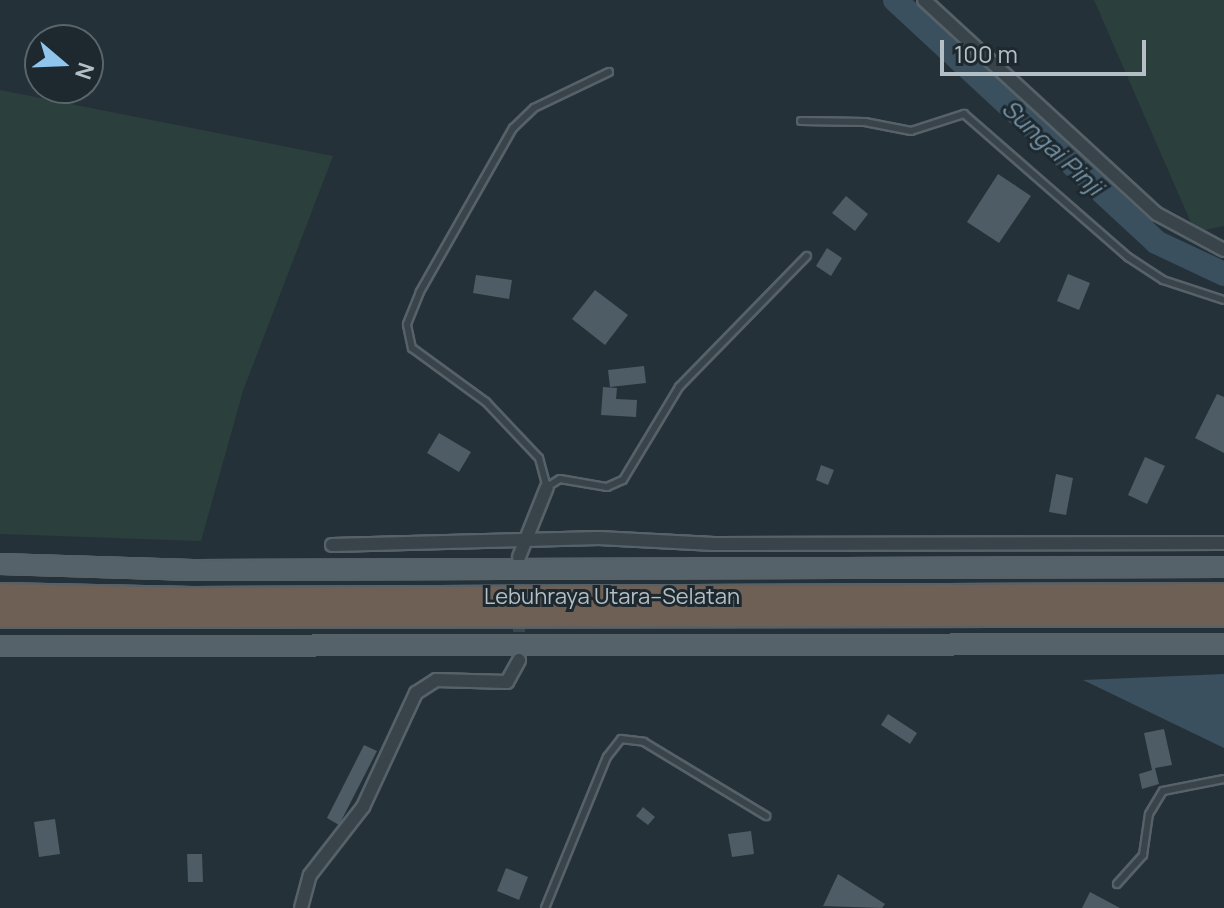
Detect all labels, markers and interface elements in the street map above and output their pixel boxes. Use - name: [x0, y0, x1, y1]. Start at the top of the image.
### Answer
- north arrow: [24, 24, 104, 104]
- scale bar: [944, 24, 1150, 74]
- text: 100 m: [954, 37, 1018, 70]
- text: N: [68, 59, 102, 84]
- water label: Sungai Pinji: [997, 93, 1109, 201]
- street label: Lebuhraya Utara–Selatan: [484, 584, 740, 610]

